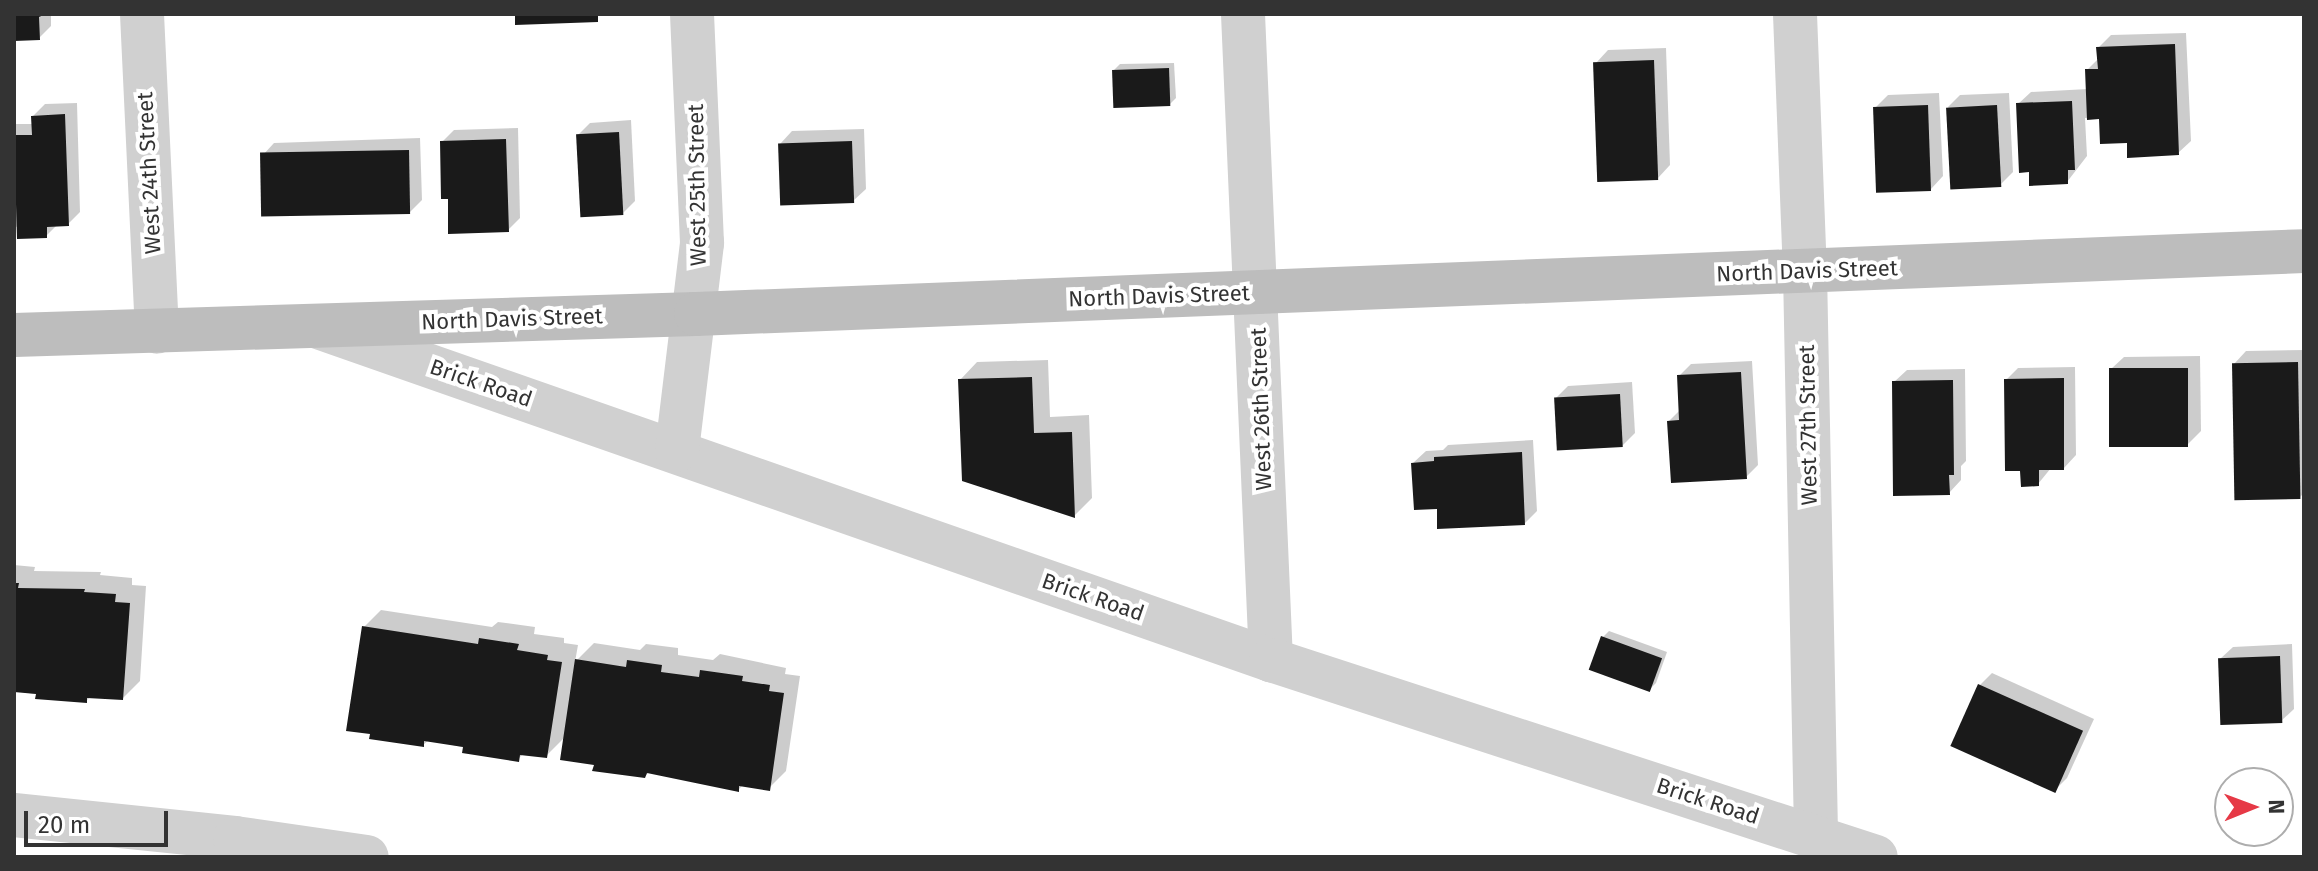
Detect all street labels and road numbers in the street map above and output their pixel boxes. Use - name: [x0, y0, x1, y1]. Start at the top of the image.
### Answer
- street label: West 24th Street: [132, 91, 166, 255]
- street label: West 25th Street: [682, 104, 712, 266]
- street label: North Davis Street: [1716, 255, 1898, 287]
- street label: North Davis Street: [1068, 280, 1250, 312]
- street label: North Davis Street: [421, 303, 603, 335]
- street label: West 26th Street: [1245, 327, 1277, 491]
- street label: West 27th Street: [1793, 344, 1823, 506]
- street label: Brick Road: [426, 353, 536, 413]
- street label: Brick Road: [1038, 567, 1148, 627]
- street label: Brick Road: [1653, 772, 1763, 830]

